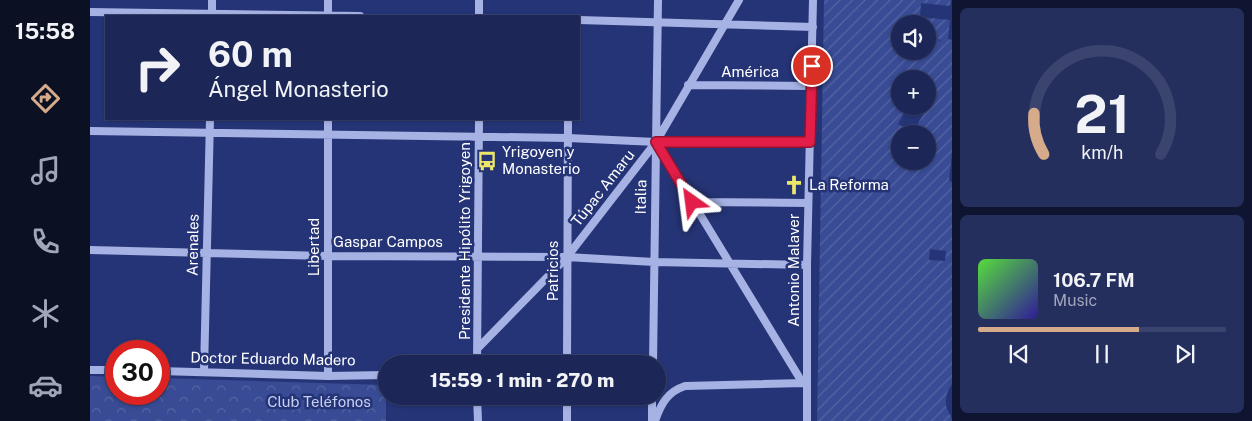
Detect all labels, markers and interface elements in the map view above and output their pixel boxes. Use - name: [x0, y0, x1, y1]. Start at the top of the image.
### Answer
- map controls: [891, 15, 936, 170]
- button: sound: [891, 15, 936, 60]
- text: 15:58: [15, 18, 75, 44]
- text: 60 m: [208, 34, 293, 75]
- icon: right: [125, 35, 190, 100]
- pin: [791, 45, 833, 87]
- icon: arrive: [798, 52, 826, 80]
- street label: América: [721, 63, 779, 80]
- button: +: [891, 70, 936, 115]
- text: Ángel Monasterio: [208, 76, 389, 102]
- icon: directions: [28, 81, 63, 116]
- text: 21: [1074, 84, 1130, 145]
- button: −: [891, 125, 936, 170]
- street label: Presidente Hipólito Yrigoyen: [456, 142, 473, 340]
- text: km/h: [1081, 142, 1123, 163]
- place label: Yrigoyen y Monasterio: [502, 143, 580, 177]
- street label: Túpac Amaru: [568, 146, 638, 229]
- bus stop icon: Yrigoyen y Monasterio: [476, 150, 498, 172]
- icon: music: [28, 153, 63, 188]
- church icon: La Reforma: [783, 174, 805, 196]
- position arrow: [665, 175, 717, 227]
- place label: La Reforma: [809, 176, 889, 193]
- street label: Italia: [632, 179, 649, 215]
- street label: Antonio Malaver: [785, 213, 802, 327]
- street label: Arenales: [183, 214, 202, 276]
- street label: Libertad: [305, 218, 322, 276]
- icon: phone: [28, 224, 63, 259]
- street label: Gaspar Campos: [333, 233, 443, 250]
- street label: Patricios: [544, 241, 561, 301]
- text: 106.7 FM: [1053, 269, 1135, 291]
- text: Music: [1053, 291, 1097, 310]
- icon: climate: [28, 296, 63, 331]
- speed limit sign: 30: [105, 340, 170, 405]
- icon: previous: [1005, 340, 1033, 368]
- icon: pause: [1088, 340, 1116, 368]
- icon: next: [1171, 340, 1199, 368]
- street label: Doctor Eduardo Madero: [190, 349, 356, 368]
- icon: car: [28, 368, 63, 403]
- text: 15:59 · 1 min · 270 m: [430, 369, 614, 391]
- park label: Club Teléfonos: [267, 393, 371, 410]

